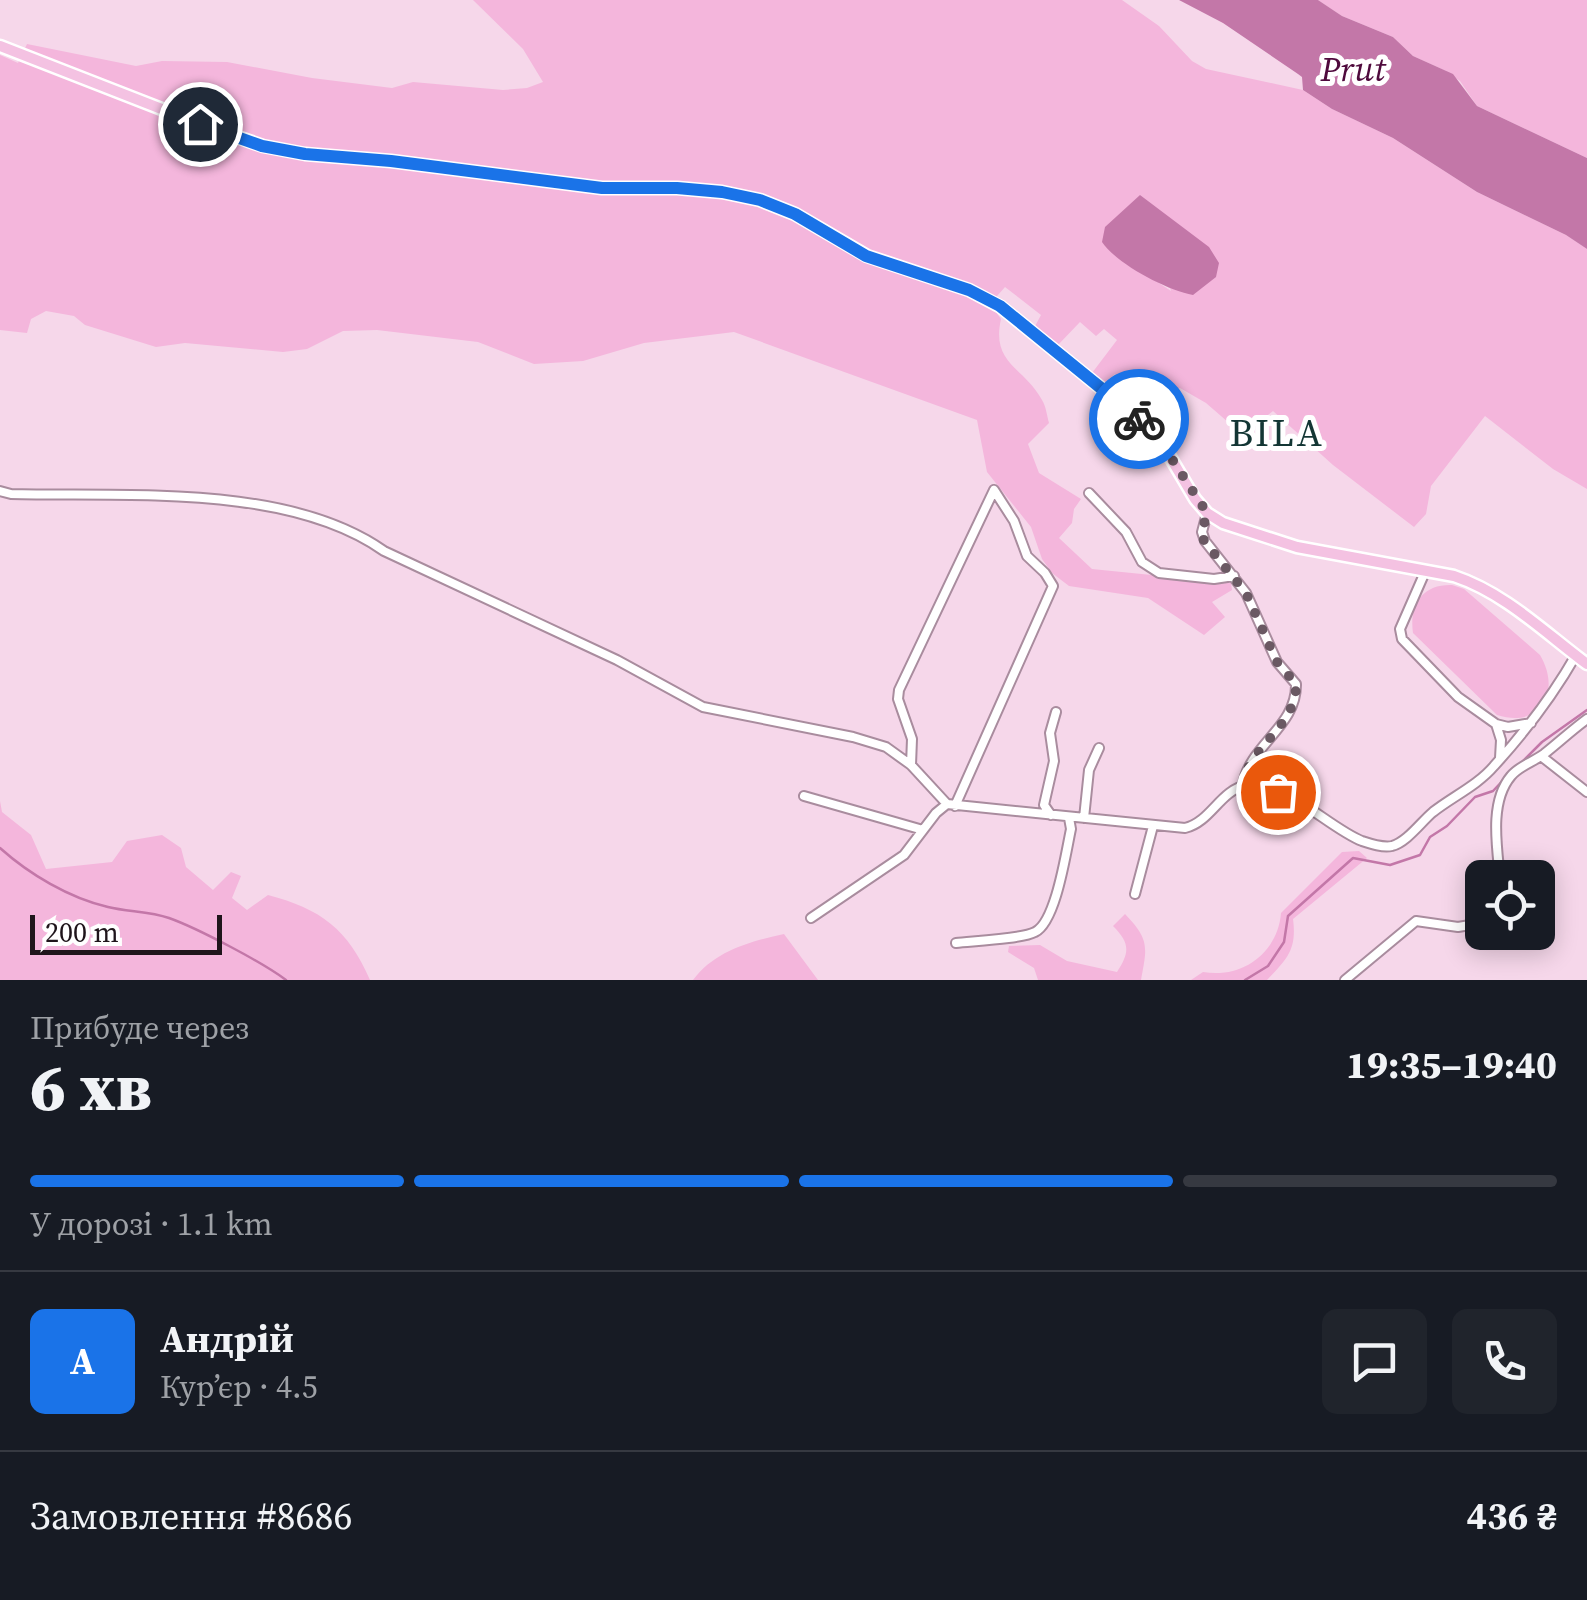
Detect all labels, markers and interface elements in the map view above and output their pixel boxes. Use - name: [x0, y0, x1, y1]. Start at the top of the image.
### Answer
- water label: Prut: [1319, 45, 1387, 93]
- pin: [158, 82, 243, 167]
- icon: home: [173, 97, 228, 152]
- courier: [1089, 369, 1189, 469]
- icon: bike: [1112, 392, 1167, 447]
- district label: BILA: [1230, 407, 1324, 459]
- pin: [1236, 750, 1321, 835]
- icon: bag: [1251, 765, 1306, 820]
- map controls: [1465, 860, 1555, 950]
- button: locate: [1465, 860, 1555, 950]
- scale bar: [30, 910, 222, 954]
- text: 200 m: [45, 913, 119, 951]
- text: Прибуде через: [30, 1006, 249, 1050]
- text: 19:35–19:40: [1346, 1039, 1557, 1091]
- text: 6 хв: [30, 1043, 152, 1132]
- text: У дорозі · 1.1 km: [30, 1202, 272, 1246]
- button: chat: [1322, 1309, 1427, 1414]
- button: phone: [1452, 1309, 1557, 1414]
- text: Андрій: [160, 1313, 294, 1365]
- text: А: [70, 1335, 95, 1387]
- text: Кур’єр · 4.5: [160, 1365, 318, 1409]
- text: Замовлення #8686: [30, 1490, 352, 1542]
- text: 436 ₴: [1466, 1490, 1557, 1542]

